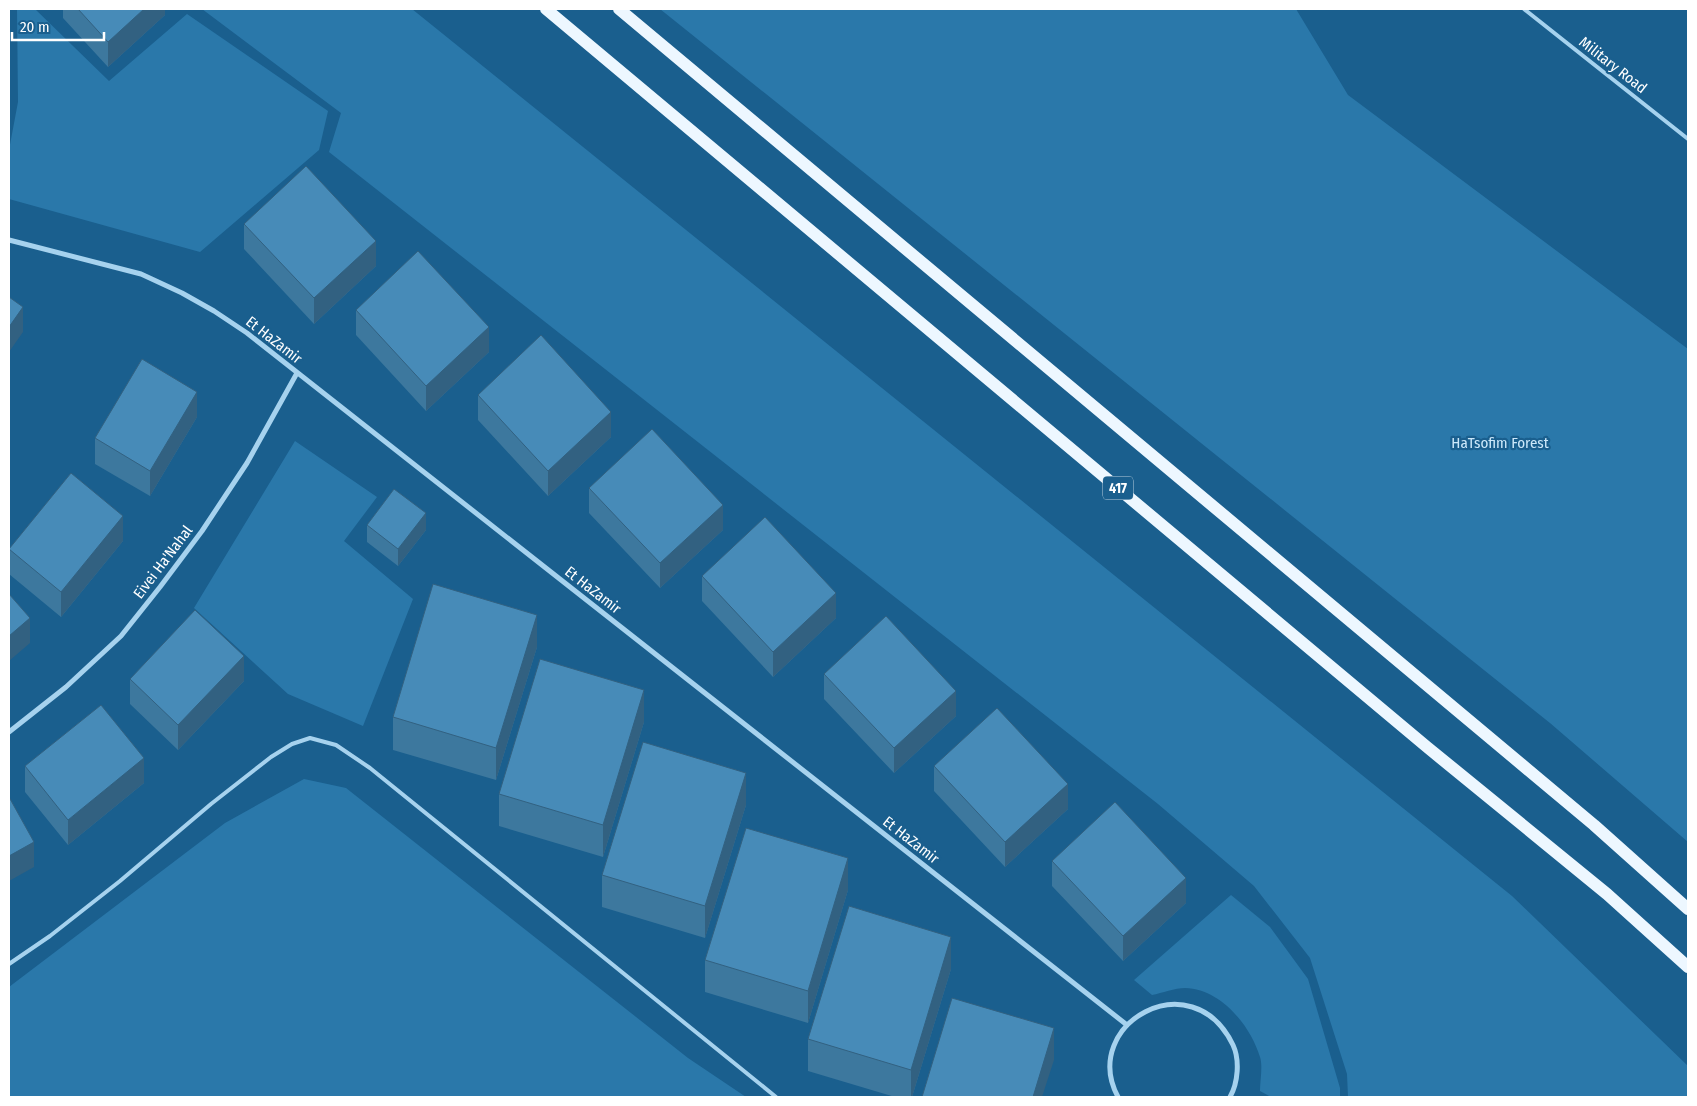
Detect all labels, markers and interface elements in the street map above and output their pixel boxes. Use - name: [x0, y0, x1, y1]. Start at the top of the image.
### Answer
- scale bar: [12, 10, 105, 42]
- text: 20 m: [20, 18, 50, 36]
- street label: Military Road: [1576, 33, 1650, 97]
- street label: Et HaZamir: [242, 312, 306, 368]
- park label: HaTsofim Forest: [1451, 434, 1549, 452]
- road number: 417: [1103, 476, 1133, 499]
- street label: Eivei Ha'Nahal: [130, 522, 196, 602]
- street label: Et HaZamir: [561, 562, 625, 618]
- street label: Et HaZamir: [879, 812, 943, 868]

